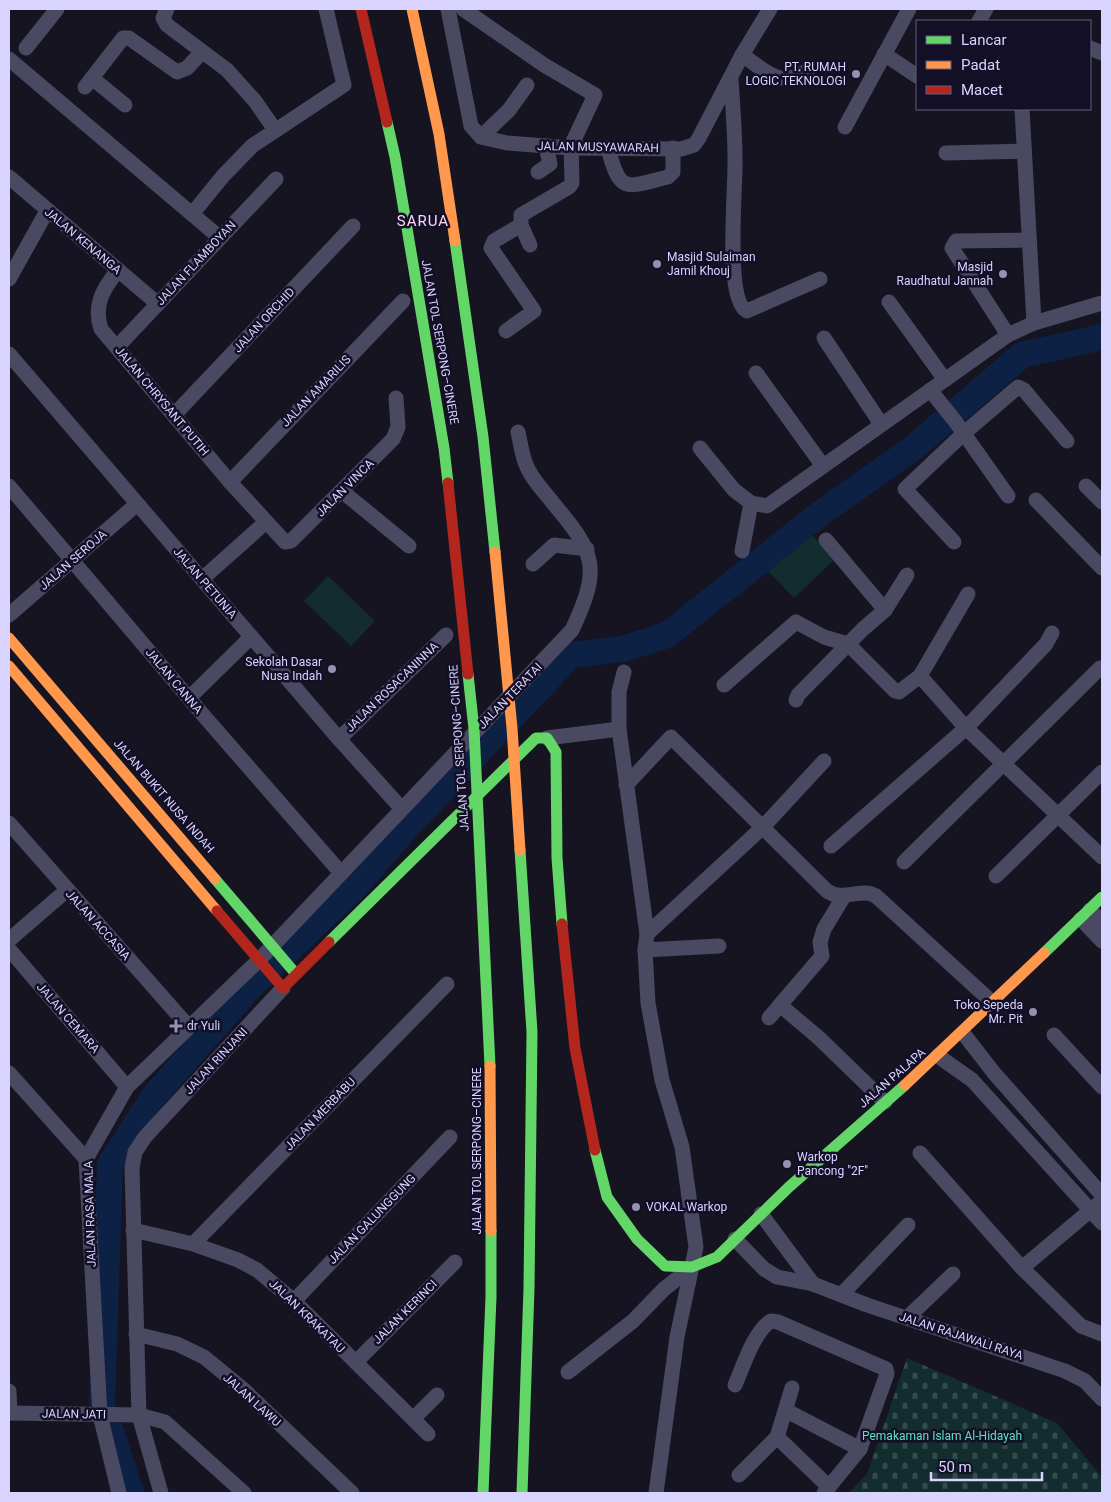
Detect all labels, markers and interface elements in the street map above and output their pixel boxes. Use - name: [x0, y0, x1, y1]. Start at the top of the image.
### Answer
- legend: [916, 20, 1091, 110]
- text: Lancar: [961, 31, 1007, 49]
- text: Padat: [961, 56, 1000, 74]
- place label: PT. RUMAH LOGIC TEKNOLOGI: [746, 60, 846, 88]
- marker: PT. RUMAH LOGIC TEKNOLOGI: [850, 68, 862, 80]
- text: Macet: [961, 81, 1003, 99]
- street label: JALAN MUSYAWARAH: [537, 139, 659, 155]
- street label: JALAN KENANGA: [42, 205, 124, 277]
- district label: SARUA: [397, 212, 449, 230]
- street label: JALAN FLAMBOYAN: [153, 218, 239, 308]
- place label: Masjid Sulaiman Jamil Khouj: [667, 250, 756, 278]
- street label: JALAN TOL SERPONG–CINERE: [419, 258, 461, 426]
- marker: Masjid Sulaiman Jamil Khouj: [651, 258, 663, 270]
- place label: Masjid Raudhatul Jannah: [897, 260, 993, 288]
- marker: Masjid Raudhatul Jannah: [997, 268, 1009, 280]
- street label: JALAN ORCHID: [230, 285, 298, 355]
- street label: JALAN CHRYSANT PUTIH: [112, 343, 212, 459]
- street label: JALAN AMARILIS: [278, 352, 354, 430]
- street label: JALAN VINCA: [313, 456, 377, 520]
- street label: JALAN SEROJA: [37, 527, 109, 593]
- street label: JALAN PETUNIA: [170, 545, 240, 621]
- street label: JALAN ROSACANINNA: [343, 639, 441, 735]
- street label: JALAN CANNA: [143, 645, 205, 717]
- place label: Sekolah Dasar Nusa Indah: [245, 655, 322, 683]
- street label: JALAN TERATAI: [475, 660, 545, 732]
- marker: Sekolah Dasar Nusa Indah: [326, 663, 338, 675]
- street label: JALAN TOL SERPONG–CINERE: [446, 664, 472, 832]
- street label: JALAN BUKIT NUSA INDAH: [111, 736, 217, 856]
- street label: JALAN ACCASIA: [63, 887, 133, 963]
- street label: JALAN CEMARA: [34, 980, 102, 1056]
- place label: Toko Sepeda Mr. Pit: [954, 998, 1023, 1026]
- marker: Toko Sepeda Mr. Pit: [1027, 1006, 1039, 1018]
- marker: dr Yuli: [169, 1019, 183, 1033]
- place label: dr Yuli: [187, 1019, 220, 1033]
- street label: JALAN RINJANI: [182, 1025, 250, 1097]
- street label: JALAN PALAPA: [856, 1045, 928, 1111]
- street label: JALAN TOL SERPONG–CINERE: [470, 1067, 484, 1235]
- street label: JALAN MERBABU: [282, 1075, 358, 1153]
- place label: Warkop Pancong "2F": [797, 1150, 868, 1178]
- marker: Warkop Pancong "2F": [781, 1158, 793, 1170]
- street label: JALAN RASA MALA: [81, 1161, 99, 1267]
- street label: JALAN GALUNGGUNG: [325, 1171, 419, 1267]
- place label: VOKAL Warkop: [646, 1200, 728, 1214]
- marker: VOKAL Warkop: [630, 1201, 642, 1213]
- street label: JALAN KRAKATAU: [266, 1276, 348, 1356]
- street label: JALAN KERINCI: [370, 1277, 440, 1347]
- street label: JALAN RAJAWALI RAYA: [897, 1309, 1025, 1363]
- street label: JALAN LAWU: [220, 1370, 284, 1430]
- street label: JALAN JATI: [42, 1406, 106, 1422]
- park label: Pemakaman Islam Al-Hidayah: [862, 1429, 1022, 1443]
- scale bar: [931, 1450, 1042, 1482]
- text: 50 m: [938, 1458, 972, 1476]

